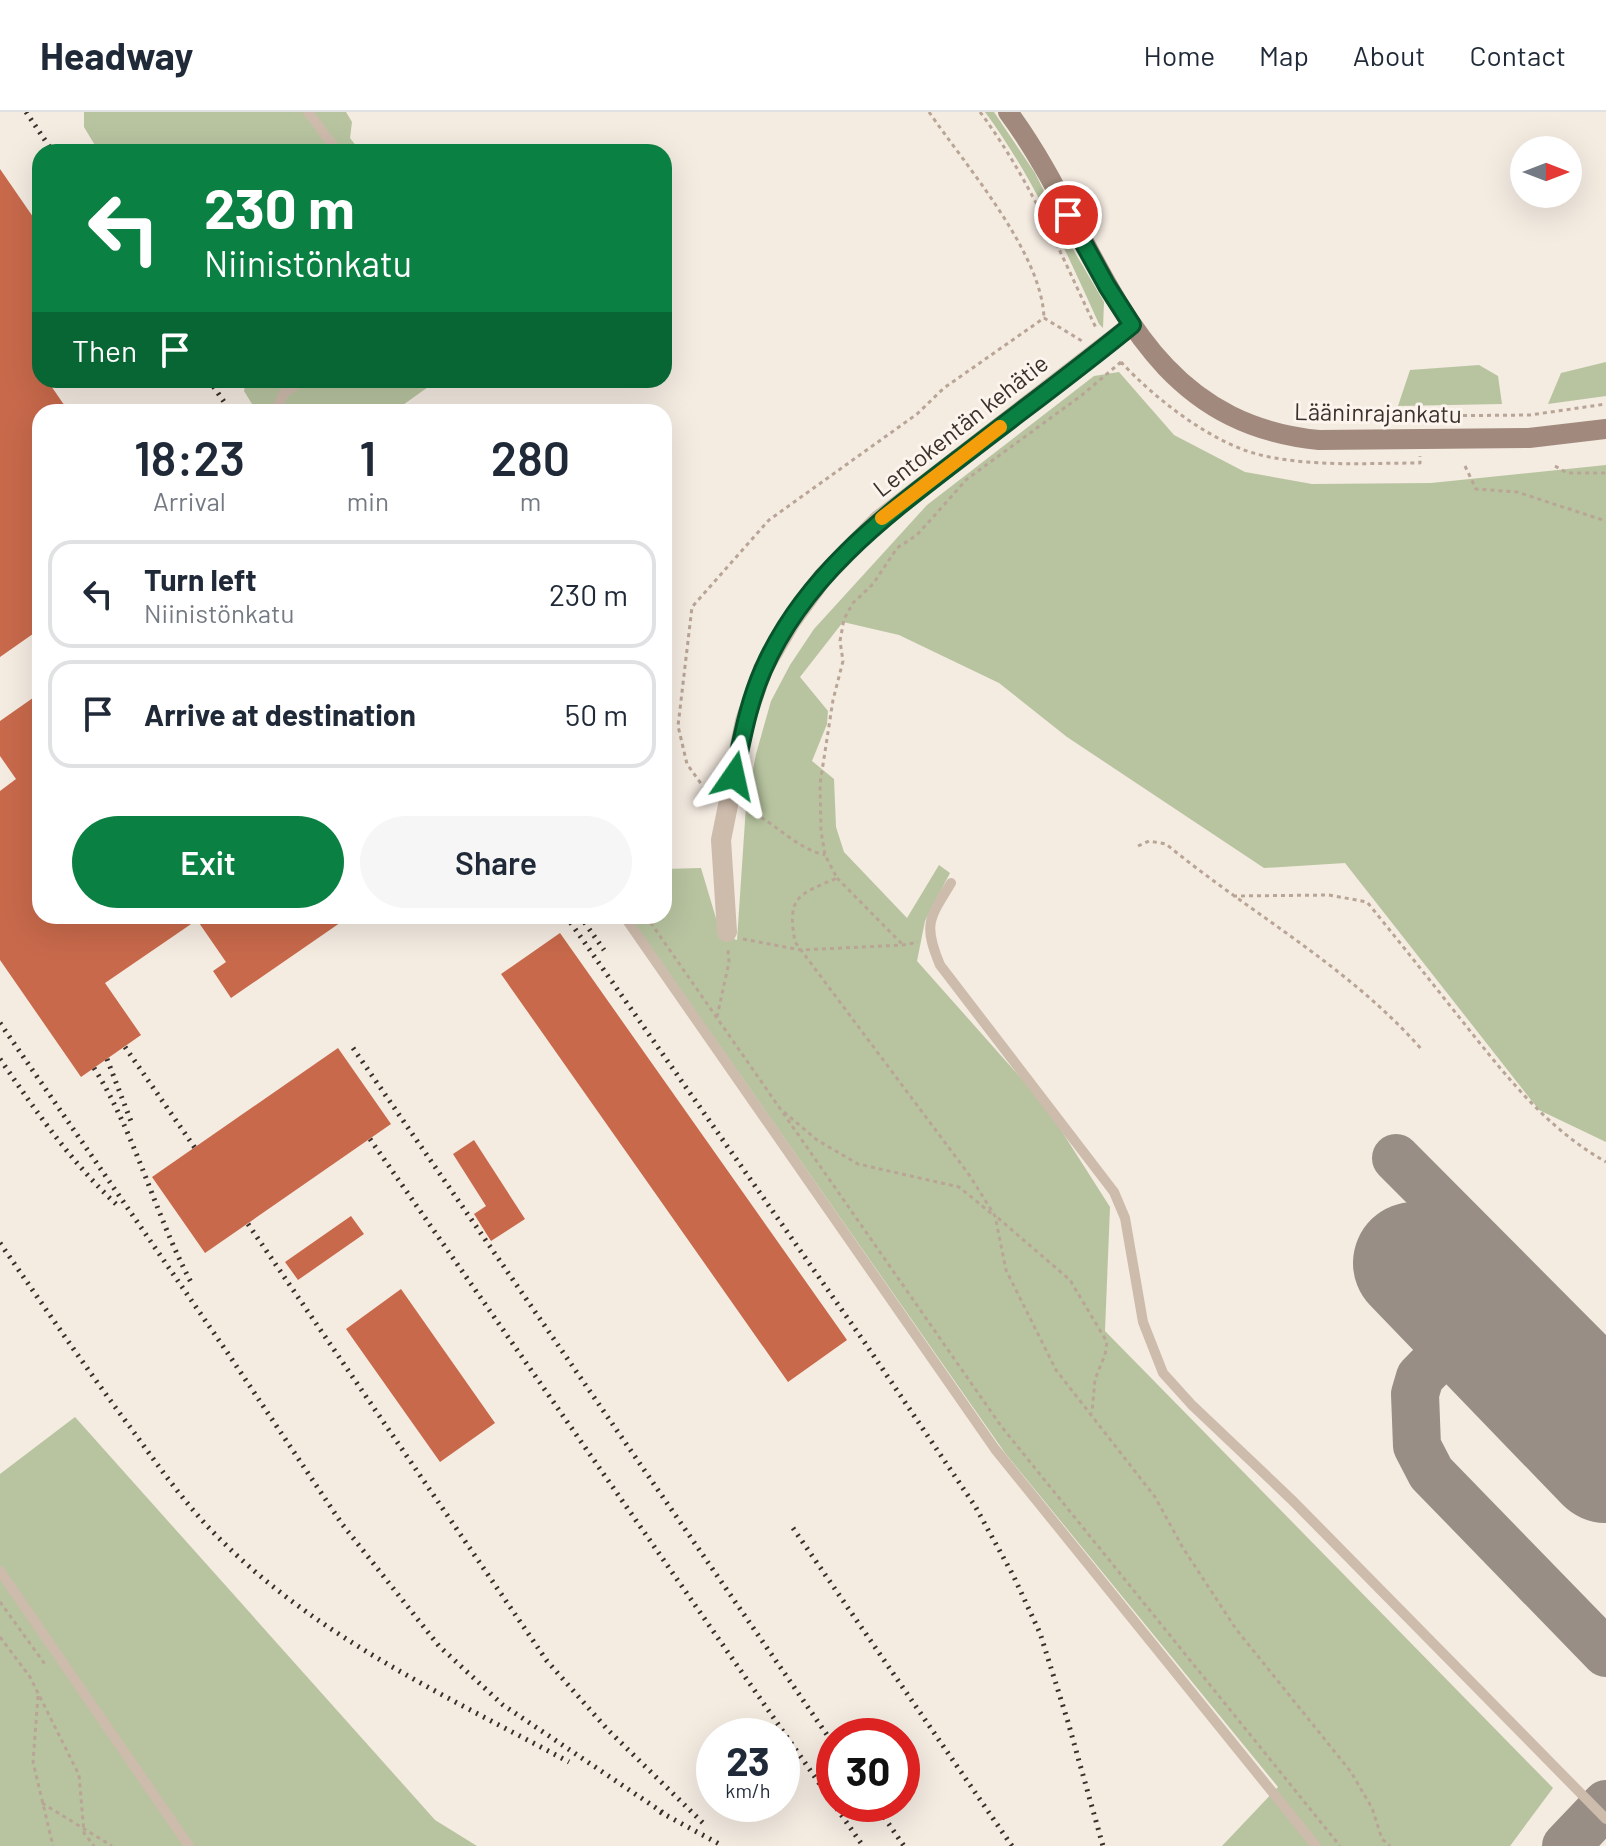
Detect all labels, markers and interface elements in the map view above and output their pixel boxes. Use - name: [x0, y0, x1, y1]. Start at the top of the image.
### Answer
- text: Headway: [40, 32, 193, 78]
- text: Home: [1144, 38, 1215, 72]
- text: Map: [1259, 38, 1309, 72]
- text: About: [1353, 38, 1425, 72]
- text: Contact: [1469, 38, 1566, 72]
- north arrow: [1510, 136, 1582, 208]
- map controls: [1510, 136, 1582, 208]
- text: 230 m: [204, 173, 355, 240]
- icon: left: [72, 176, 176, 280]
- pin: [1034, 181, 1102, 249]
- icon: arrive: [1046, 193, 1090, 237]
- text: Niinistönkatu: [204, 241, 412, 284]
- icon: arrive: [153, 328, 197, 372]
- text: Then: [72, 332, 137, 368]
- street label: Lentokentän kehätie: [867, 348, 1053, 502]
- street label: Lääninrajankatu: [1294, 396, 1462, 428]
- text: 18:23: [134, 428, 245, 486]
- text: 1: [359, 428, 376, 486]
- text: 280: [491, 428, 570, 486]
- text: Arrival: [153, 485, 226, 516]
- text: min: [347, 485, 389, 516]
- text: m: [520, 485, 541, 516]
- text: Turn left: [144, 561, 257, 597]
- icon: left: [76, 572, 120, 616]
- text: 230 m: [549, 576, 628, 612]
- text: Niinistönkatu: [144, 597, 294, 628]
- icon: arrive: [76, 692, 120, 736]
- text: Arrive at destination: [144, 696, 416, 732]
- text: 50 m: [565, 696, 628, 732]
- position arrow: [692, 734, 776, 818]
- button: Exit: [72, 816, 344, 908]
- button: Share: [360, 816, 632, 908]
- speed limit sign: 30: [816, 1718, 920, 1822]
- text: 23: [726, 1736, 770, 1784]
- text: km/h: [725, 1778, 771, 1802]

